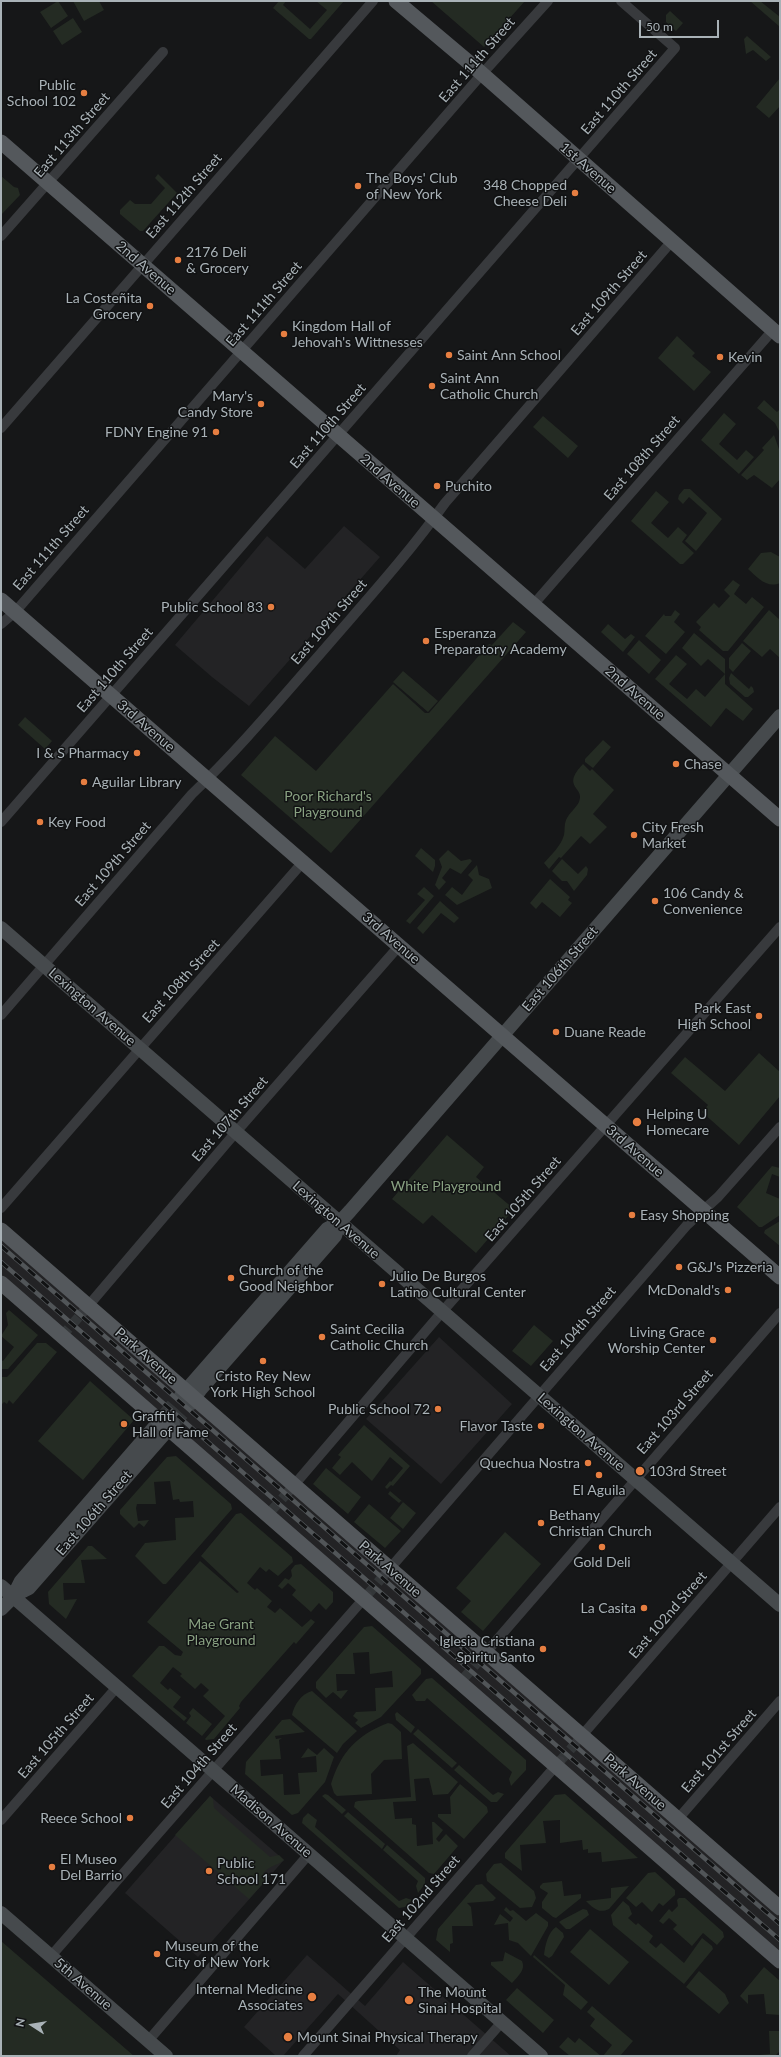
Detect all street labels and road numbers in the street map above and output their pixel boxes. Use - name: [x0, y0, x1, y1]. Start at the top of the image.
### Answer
- street label: East 111th Street: [435, 14, 519, 106]
- street label: East 110th Street: [577, 46, 661, 138]
- street label: East 113th Street: [30, 89, 114, 181]
- street label: 1st Avenue: [556, 139, 620, 197]
- street label: East 112th Street: [142, 150, 226, 242]
- street label: 2nd Avenue: [113, 237, 179, 299]
- street label: East 109th Street: [567, 247, 651, 339]
- street label: East 111th Street: [222, 258, 306, 350]
- street label: East 110th Street: [286, 380, 370, 472]
- street label: East 108th Street: [600, 412, 684, 504]
- street label: 2nd Avenue: [357, 450, 423, 512]
- street label: East 111th Street: [9, 502, 93, 594]
- street label: East 109th Street: [287, 576, 371, 668]
- street label: East 110th Street: [73, 624, 157, 716]
- street label: 2nd Avenue: [602, 662, 668, 724]
- street label: 3rd Avenue: [114, 696, 178, 756]
- street label: East 109th Street: [71, 818, 155, 910]
- street label: 3rd Avenue: [359, 908, 423, 968]
- street label: East 106th Street: [518, 923, 602, 1015]
- street label: East 108th Street: [139, 936, 223, 1026]
- street label: Lexington Avenue: [45, 965, 139, 1049]
- street label: East 107th Street: [188, 1073, 272, 1165]
- street label: 3rd Avenue: [603, 1121, 667, 1181]
- street label: East 105th Street: [481, 1153, 565, 1245]
- street label: Lexington Avenue: [289, 1178, 383, 1262]
- street label: East 104th Street: [536, 1283, 620, 1375]
- street label: Park Avenue: [111, 1324, 181, 1388]
- street label: East 103rd Street: [634, 1366, 716, 1458]
- street label: Lexington Avenue: [534, 1390, 628, 1474]
- street label: East 106th Street: [52, 1467, 136, 1559]
- street label: Park Avenue: [355, 1537, 425, 1601]
- street label: East 102nd Street: [626, 1568, 710, 1662]
- street label: East 105th Street: [14, 1690, 98, 1782]
- street label: East 101st Street: [678, 1706, 760, 1796]
- street label: East 104th Street: [157, 1720, 241, 1812]
- street label: Park Avenue: [600, 1750, 670, 1814]
- street label: Madison Avenue: [227, 1781, 315, 1861]
- street label: East 102nd Street: [379, 1852, 463, 1946]
- street label: 5th Avenue: [51, 1954, 115, 2014]

